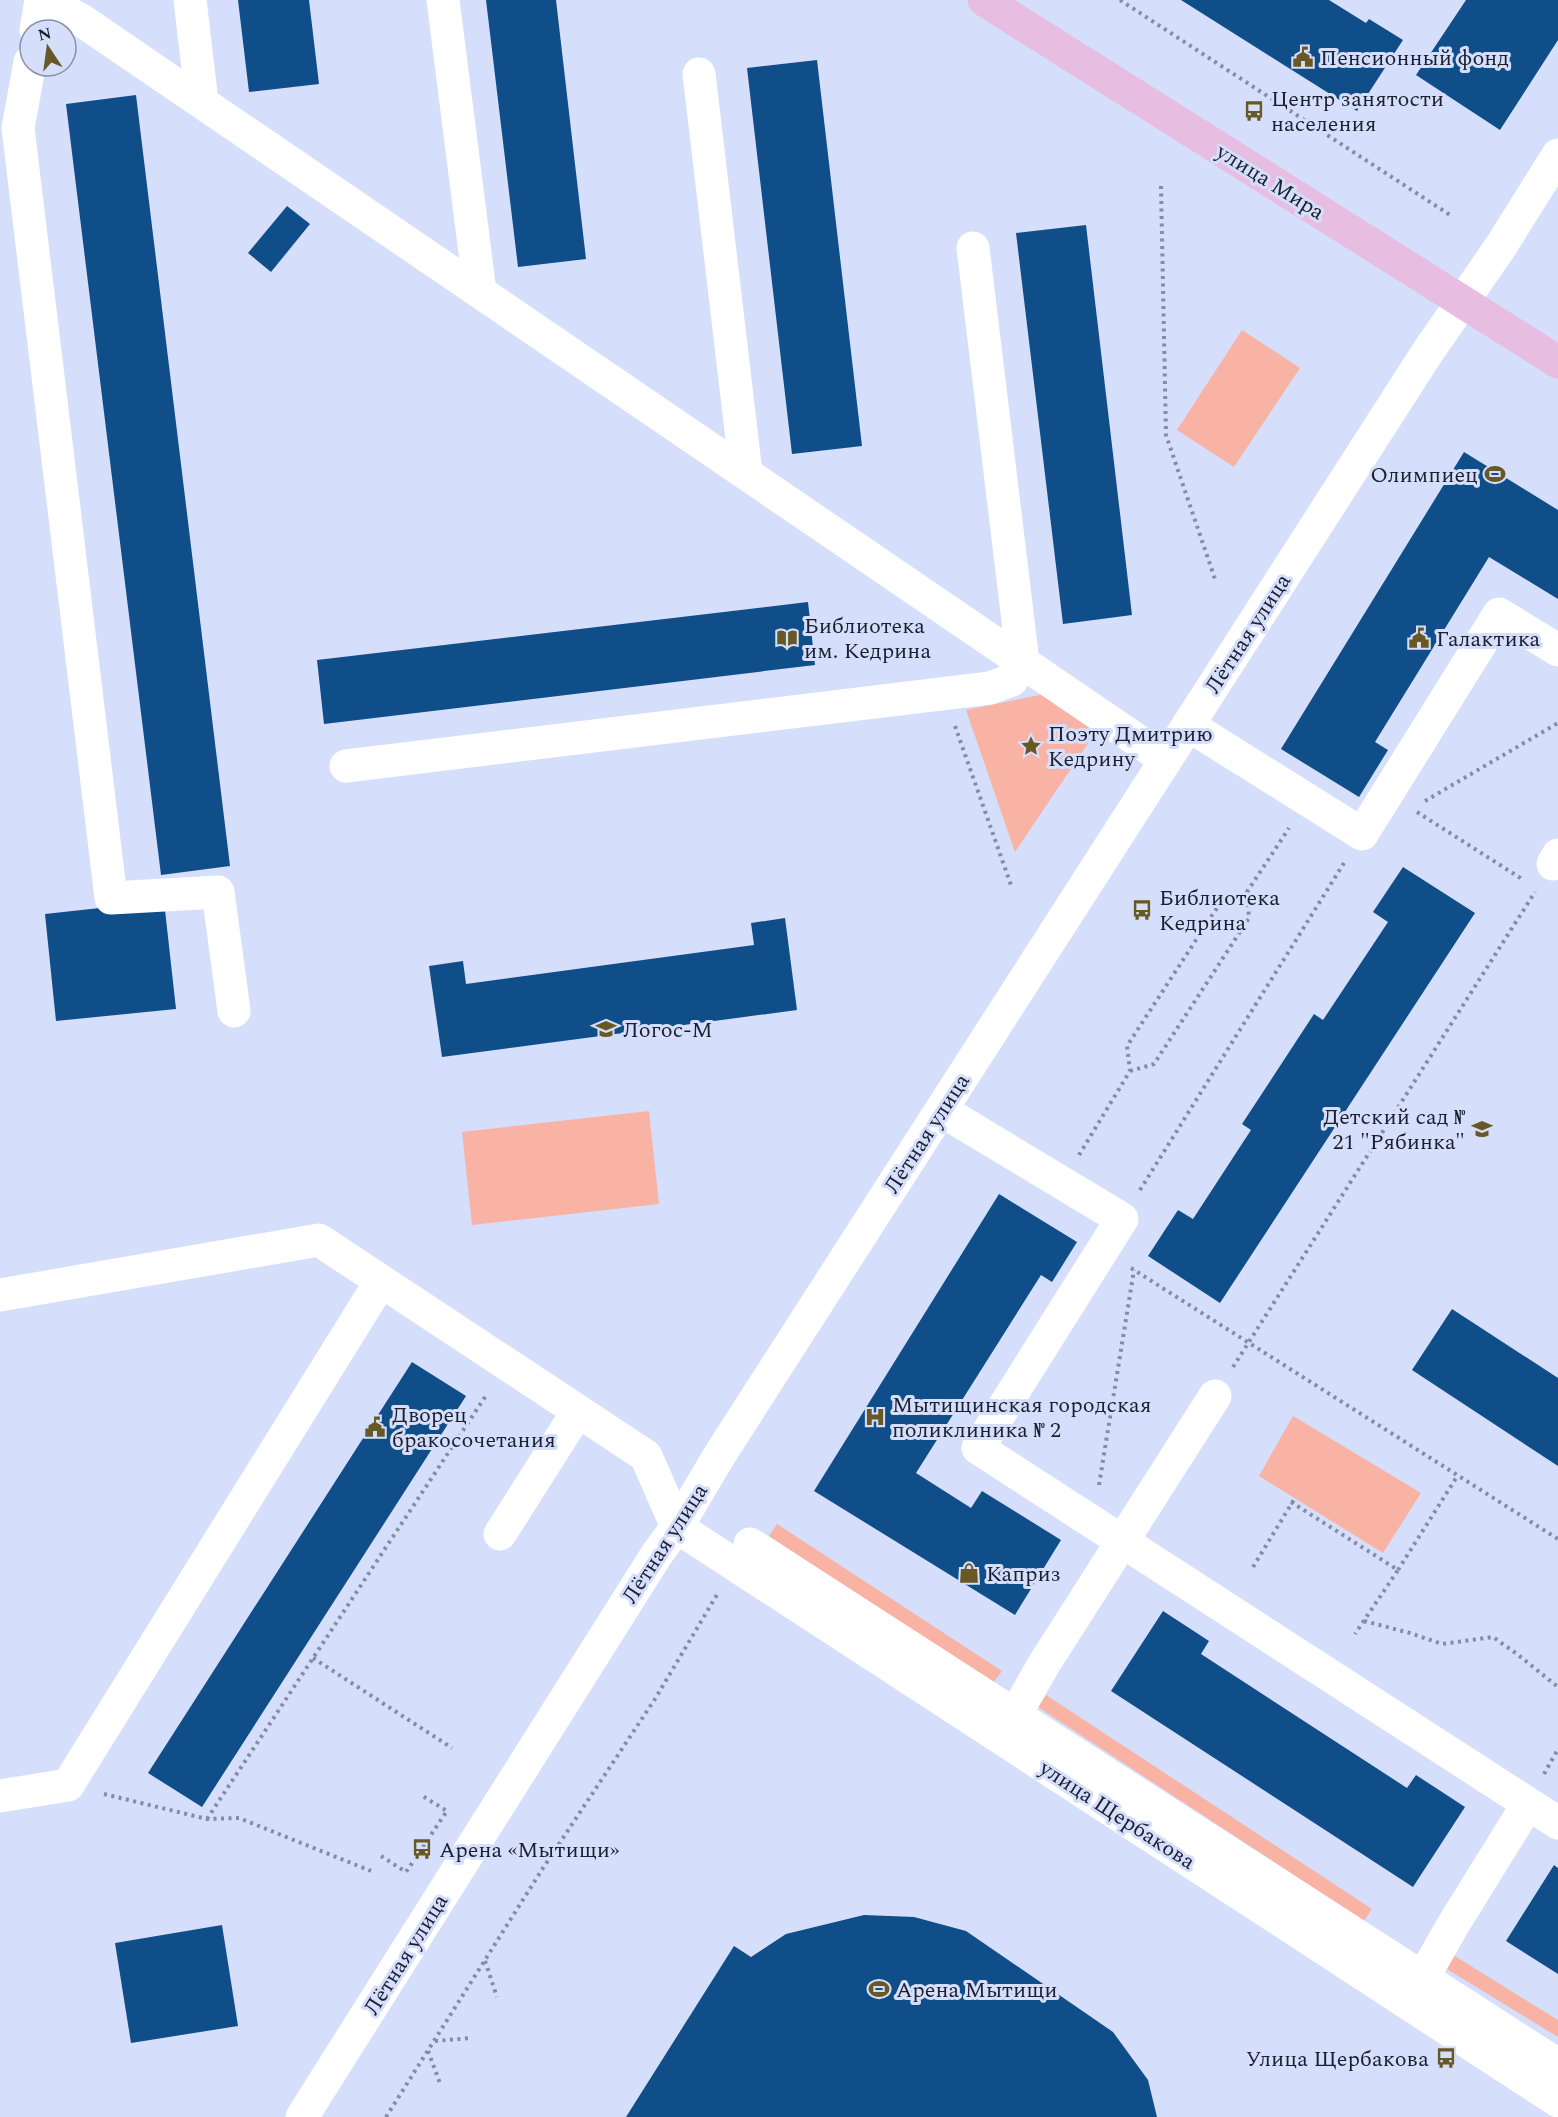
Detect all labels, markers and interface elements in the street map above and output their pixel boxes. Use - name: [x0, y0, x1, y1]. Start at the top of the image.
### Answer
- north arrow: [18, 18, 78, 78]
- text: N: [36, 21, 54, 48]
- place label: Пенсионный фонд: [1320, 42, 1509, 75]
- public building icon: Пенсионный фонд: [1291, 45, 1315, 69]
- place label: Центр занятости населения: [1271, 83, 1444, 141]
- bus stop icon: Центр занятости населения: [1242, 99, 1266, 123]
- street label: улица Мира: [1209, 135, 1331, 229]
- place label: Олимпиец: [1370, 459, 1478, 492]
- sports icon: Олимпиец: [1483, 462, 1507, 486]
- street label: Лётная улица: [1197, 567, 1300, 701]
- place label: Библиотека им. Кедрина: [804, 610, 931, 668]
- place label: Галактика: [1436, 623, 1541, 656]
- library icon: Библиотека им. Кедрина: [775, 626, 799, 650]
- public building icon: Галактика: [1407, 626, 1431, 650]
- place label: Поэту Дмитрию Кедрину: [1048, 718, 1213, 776]
- place icon: Поэту Дмитрию Кедрину: [1019, 734, 1043, 758]
- place label: Библиотека Кедрина: [1159, 882, 1280, 940]
- bus stop icon: Библиотека Кедрина: [1130, 898, 1154, 922]
- place label: Логос-М: [623, 1014, 713, 1047]
- school or university icon: Логос-М: [594, 1017, 618, 1041]
- street label: Лётная улица: [876, 1067, 979, 1201]
- place label: Детский сад № 21 "Рябинка": [1323, 1101, 1466, 1159]
- school or university icon: Детский сад № 21 "Рябинка": [1470, 1117, 1494, 1141]
- place label: Мытищинская городская поликлиника № 2: [892, 1389, 1152, 1447]
- place label: Дворец бракосочетания: [392, 1399, 556, 1457]
- hospital icon: Мытищинская городская поликлиника № 2: [863, 1405, 887, 1429]
- public building icon: Дворец бракосочетания: [363, 1415, 387, 1439]
- street label: Лётная улица: [614, 1477, 717, 1611]
- place label: Каприз: [986, 1558, 1060, 1591]
- shop icon: Каприз: [957, 1561, 981, 1585]
- street label: улица Щербакова: [1032, 1752, 1202, 1878]
- place label: Арена «Мытищи»: [439, 1834, 620, 1867]
- bus stop icon: Арена «Мытищи»: [410, 1837, 434, 1861]
- street label: Лётная улица: [356, 1887, 457, 2022]
- place label: Арена Мытищи: [896, 1974, 1058, 2007]
- sports icon: Арена Мытищи: [867, 1977, 891, 2001]
- place label: Улица Щербакова: [1246, 2043, 1429, 2076]
- bus stop icon: Улица Щербакова: [1434, 2046, 1458, 2070]

